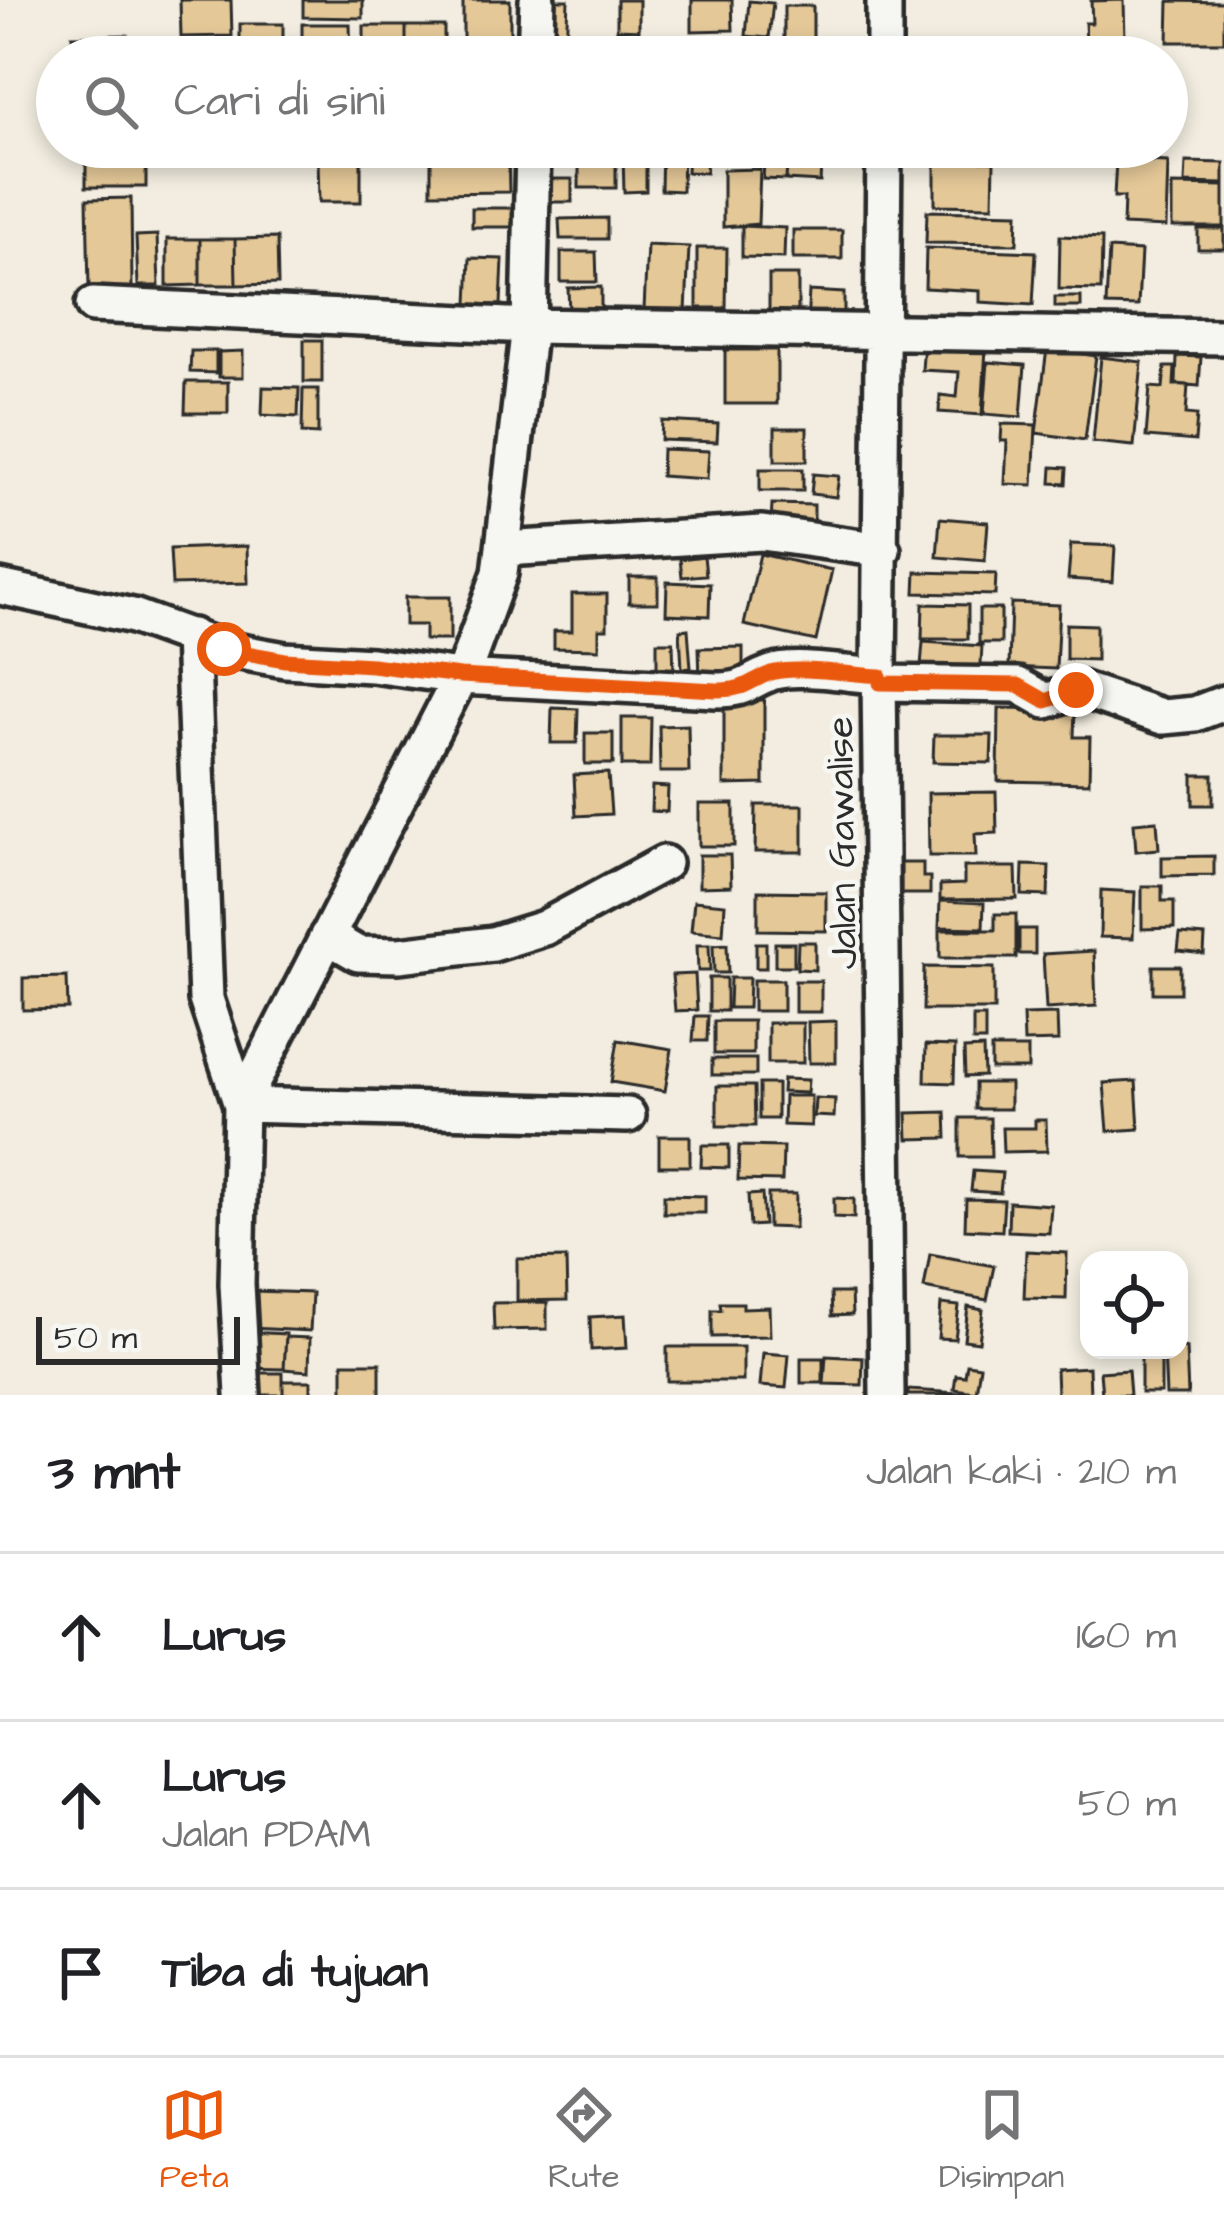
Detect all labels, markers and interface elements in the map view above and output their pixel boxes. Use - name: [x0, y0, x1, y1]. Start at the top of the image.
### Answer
- search box: [36, 36, 1188, 168]
- icon: search: [78, 69, 144, 135]
- text: Cari di sini: [174, 71, 385, 133]
- route start: [197, 622, 251, 676]
- route end: [1049, 663, 1103, 717]
- street label: Jalan Gawalise: [814, 716, 872, 970]
- map controls: [1080, 1251, 1188, 1359]
- button: locate: [1080, 1251, 1188, 1359]
- scale bar: [36, 1311, 240, 1364]
- text: 50 m: [54, 1315, 137, 1361]
- text: 3 mnt: [48, 1438, 180, 1509]
- text: Jalan kaki · 210 m: [866, 1446, 1176, 1500]
- icon: ahead: [48, 1604, 114, 1670]
- text: Lurus: [162, 1606, 286, 1668]
- text: 160 m: [1076, 1610, 1176, 1664]
- text: Lurus: [162, 1747, 286, 1809]
- icon: ahead: [48, 1772, 114, 1838]
- text: 50 m: [1078, 1778, 1176, 1832]
- text: Jalan PDAM: [162, 1809, 371, 1863]
- icon: arrive: [48, 1940, 114, 2006]
- text: Tiba di tujuan: [162, 1942, 428, 2004]
- tab: Peta: [160, 2082, 229, 2200]
- tab: Rute: [548, 2082, 620, 2200]
- tab: Disimpan: [939, 2082, 1064, 2200]

